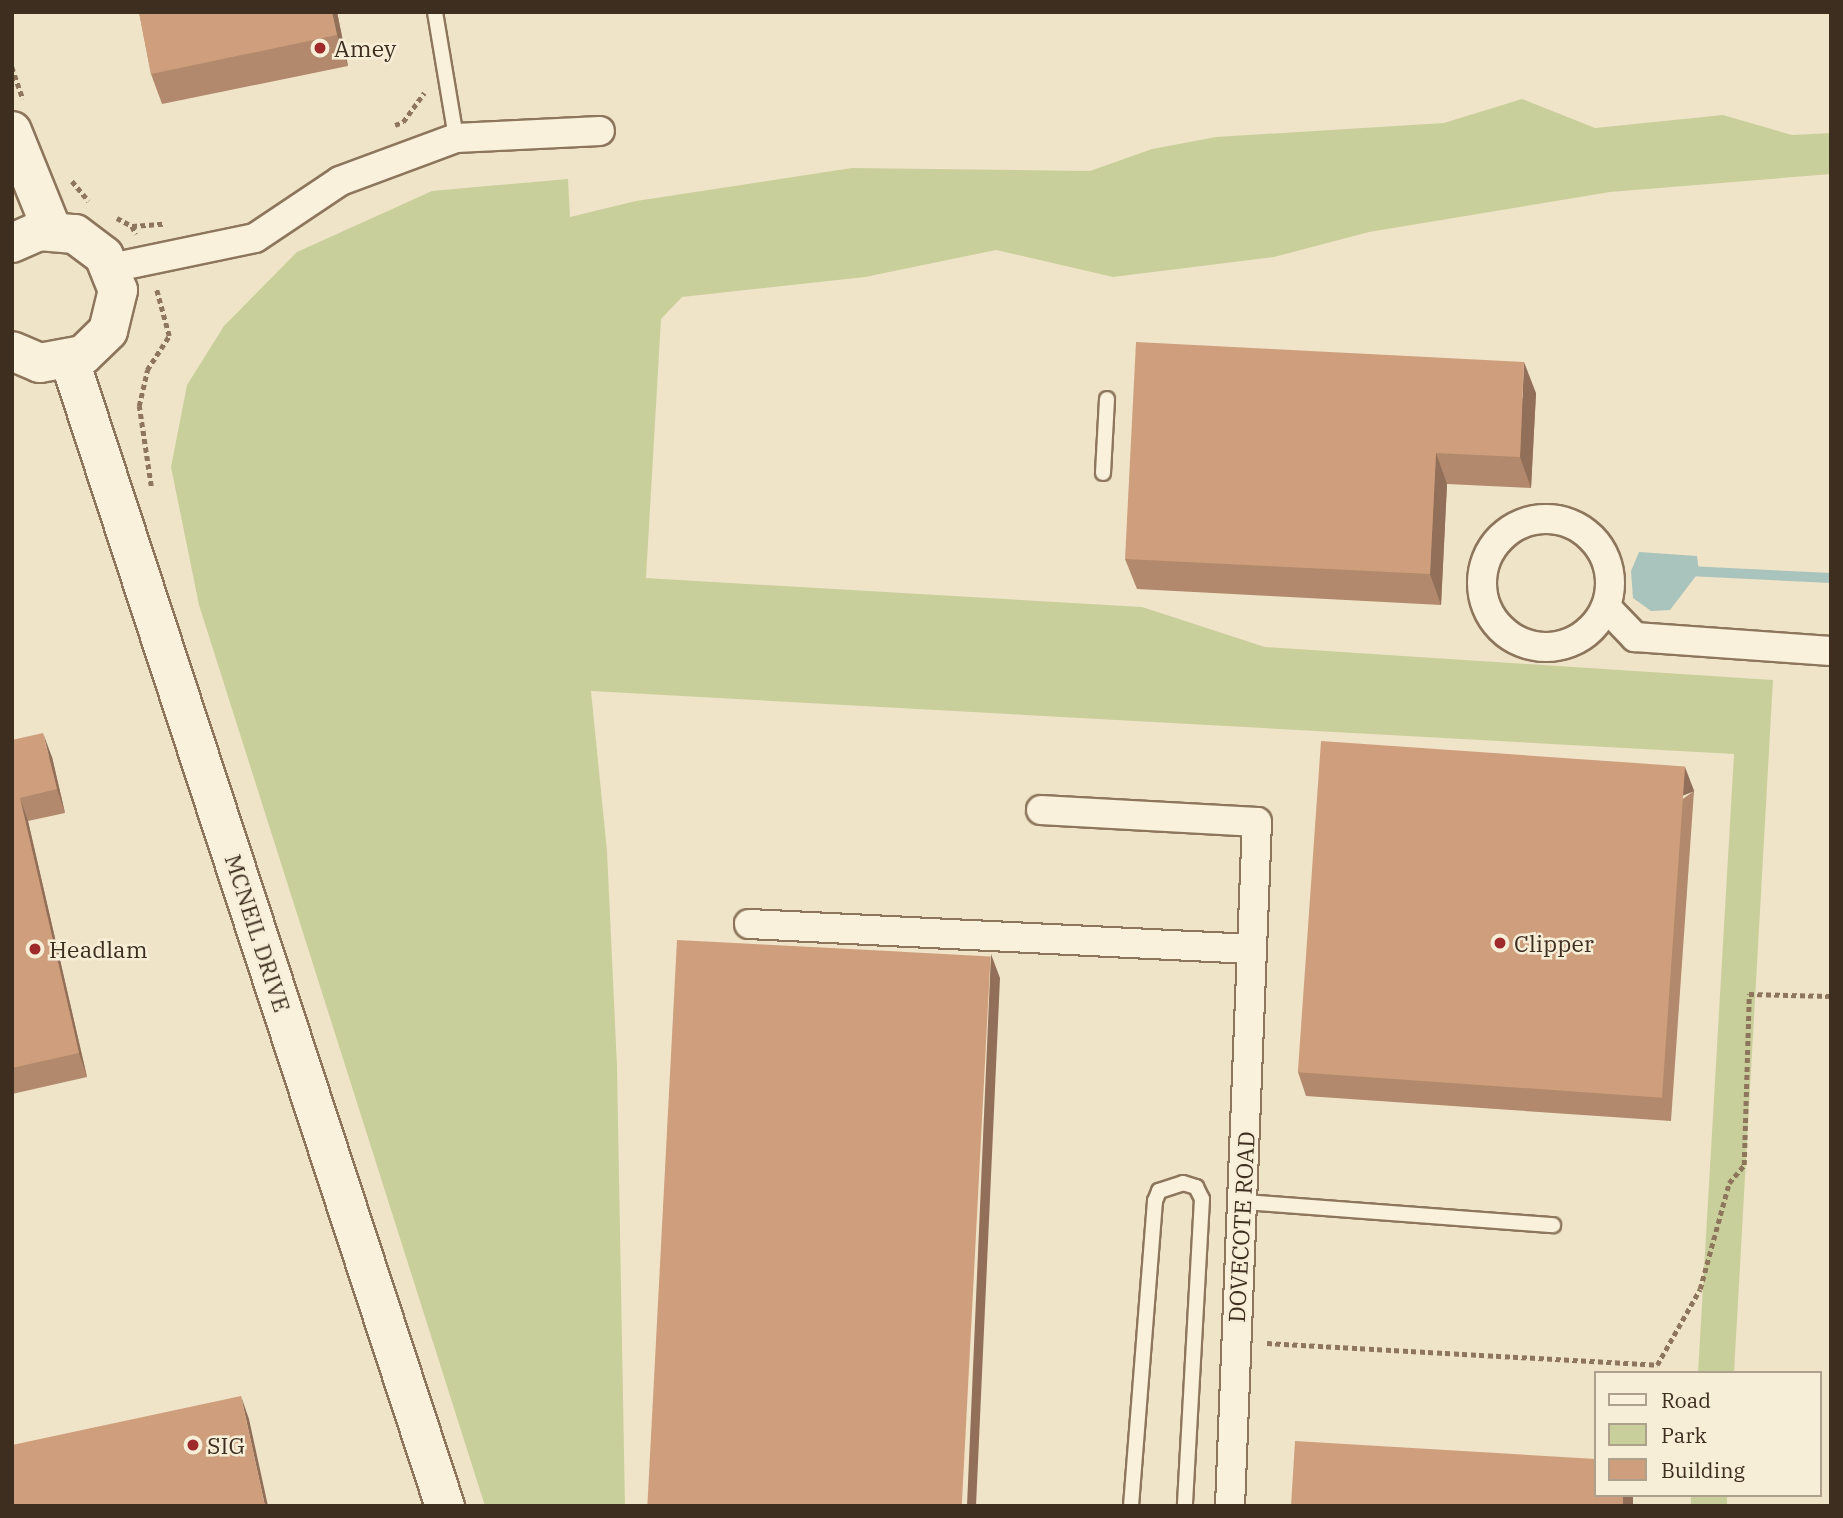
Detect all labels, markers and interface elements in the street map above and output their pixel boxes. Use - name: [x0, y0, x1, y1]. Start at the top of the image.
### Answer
- place label: Amey: [334, 34, 396, 62]
- marker: Amey: [312, 40, 328, 56]
- street label: MCNEIL DRIVE: [219, 851, 297, 1015]
- place label: Clipper: [1514, 929, 1594, 957]
- place label: Headlam: [49, 935, 148, 963]
- marker: Clipper: [1492, 935, 1508, 951]
- marker: Headlam: [27, 941, 43, 957]
- street label: DOVECOTE ROAD: [1222, 1131, 1260, 1323]
- legend: [1594, 1371, 1822, 1497]
- text: Road: [1661, 1386, 1711, 1414]
- text: Park: [1661, 1421, 1707, 1449]
- place label: SIG: [207, 1431, 245, 1459]
- marker: SIG: [185, 1437, 201, 1453]
- text: Building: [1661, 1456, 1745, 1484]

